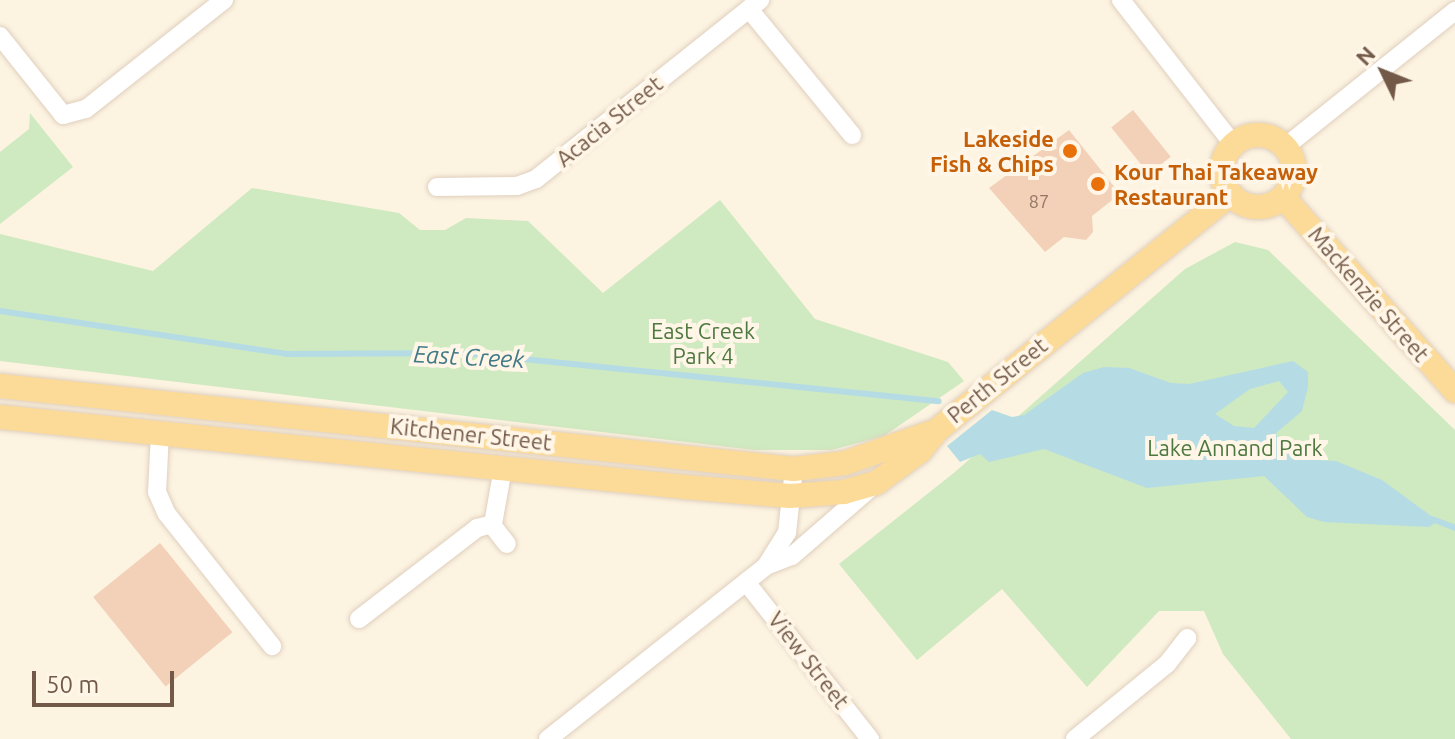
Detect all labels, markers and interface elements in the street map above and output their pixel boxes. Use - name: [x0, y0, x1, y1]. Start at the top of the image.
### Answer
- north arrow: [1343, 32, 1423, 112]
- text: N: [1350, 41, 1380, 70]
- street label: Acacia Street: [551, 70, 667, 172]
- place label: Lakeside Fish & Chips: [930, 125, 1054, 176]
- marker: Lakeside Fish & Chips: [1061, 142, 1079, 160]
- place label: Kour Thai Takeaway Restaurant: [1114, 158, 1318, 210]
- marker: Kour Thai Takeaway Restaurant: [1089, 175, 1107, 193]
- house number: 87: [1029, 190, 1049, 212]
- street label: Mackenzie Street: [1303, 221, 1435, 367]
- park label: East Creek Park 4: [651, 317, 755, 368]
- street label: Perth Street: [942, 332, 1052, 428]
- water label: East Creek: [413, 340, 525, 374]
- street label: Kitchener Street: [389, 412, 553, 456]
- park label: Lake Annand Park: [1147, 435, 1323, 461]
- street label: View Street: [763, 606, 855, 714]
- scale bar: [36, 655, 178, 705]
- text: 50 m: [46, 671, 99, 698]

